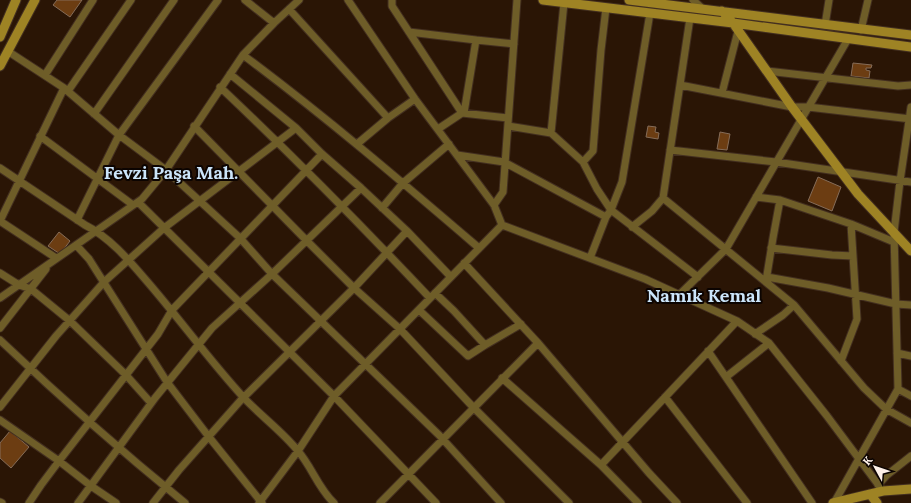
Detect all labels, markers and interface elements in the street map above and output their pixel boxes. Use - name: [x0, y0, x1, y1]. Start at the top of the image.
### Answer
- district label: Fevzi Paşa Mah.: [104, 161, 238, 184]
- district label: Namık Kemal: [647, 284, 762, 307]
- north arrow: [855, 447, 895, 487]
- text: K: [859, 453, 875, 468]

